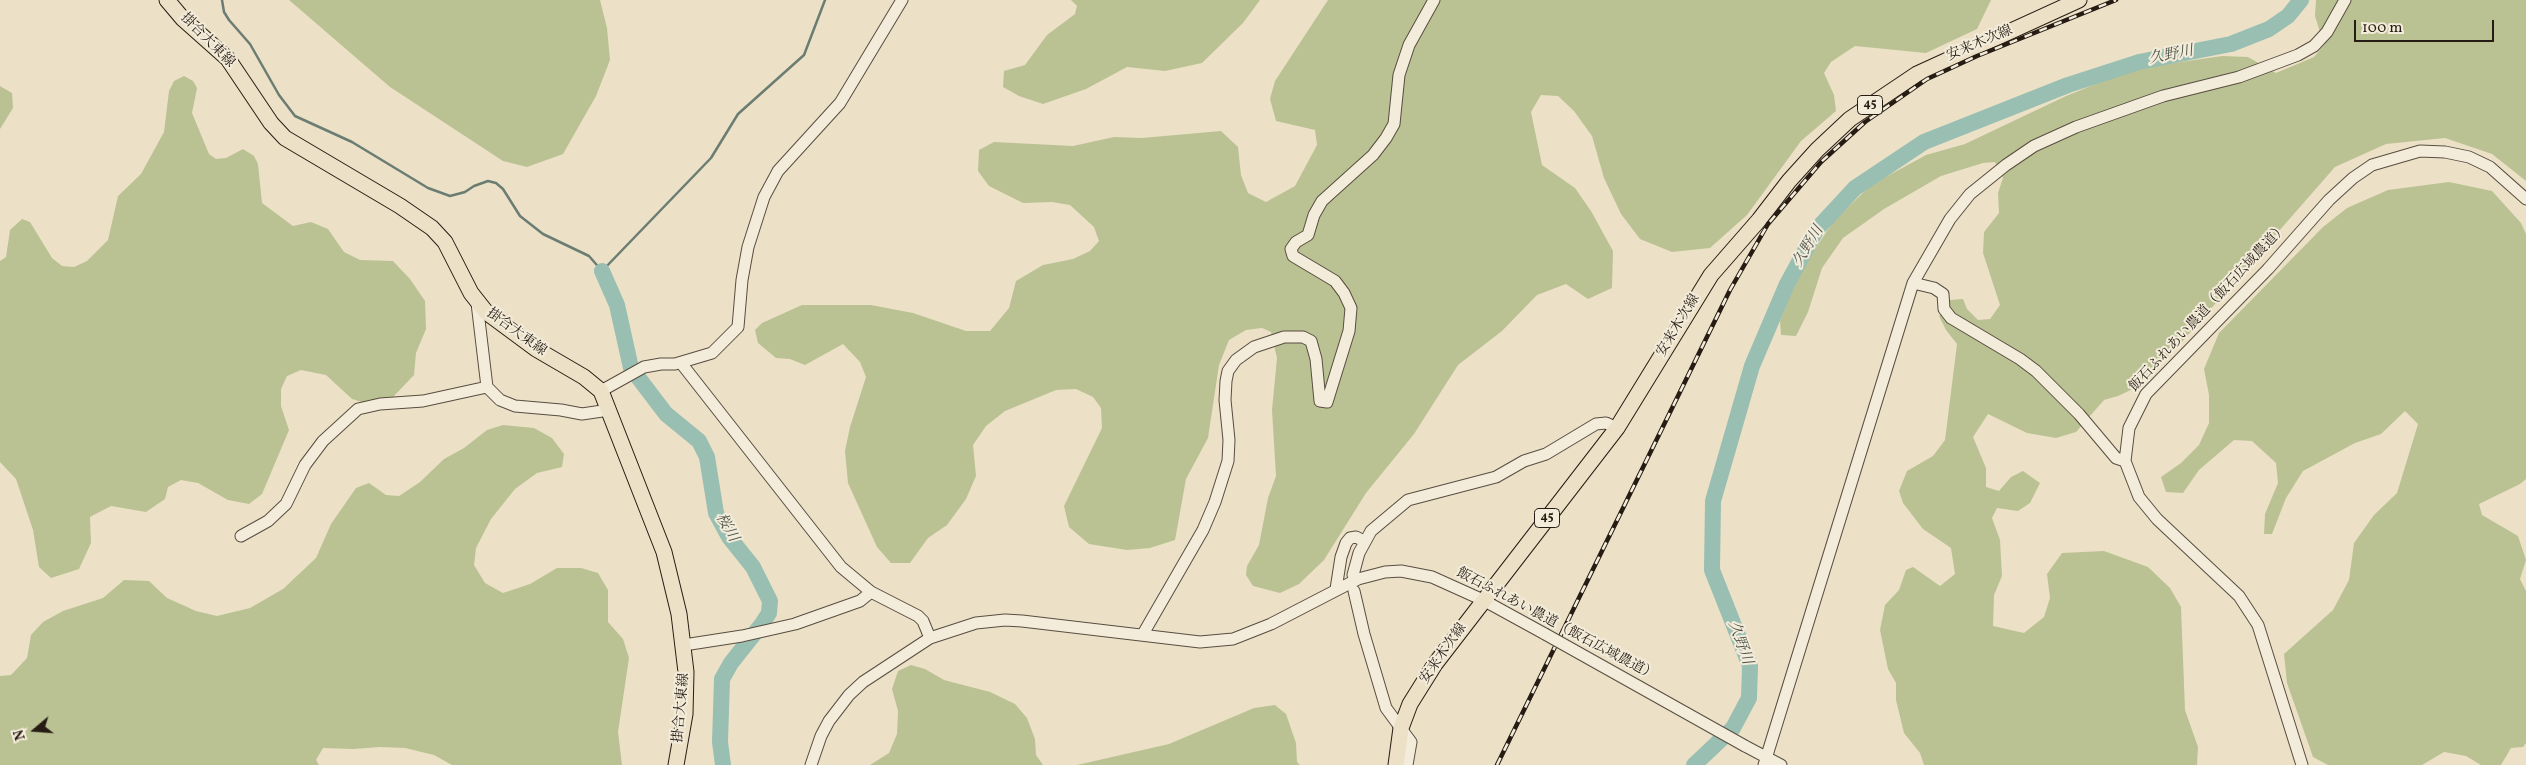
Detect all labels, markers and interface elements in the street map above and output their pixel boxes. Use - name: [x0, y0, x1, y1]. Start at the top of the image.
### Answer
- street label: 掛合大東線: [176, 10, 238, 72]
- scale bar: [2356, 10, 2496, 42]
- text: 100 m: [2362, 18, 2402, 39]
- street label: 安来木次線: [1945, 23, 2015, 65]
- water label: 久野川: [2147, 43, 2195, 69]
- road number: 45: [1858, 96, 1882, 114]
- street label: 飯石ふれあい農道（飯石広域農道）: [2126, 220, 2292, 396]
- water label: 久野川: [1790, 223, 1828, 271]
- street label: 安来木次線: [1654, 292, 1704, 360]
- street label: 掛合大東線: [483, 306, 549, 360]
- road number: 45: [1534, 508, 1560, 528]
- water label: 桜川: [711, 511, 741, 545]
- street label: 飯石ふれあい農道（飯石広域農道）: [1453, 565, 1659, 685]
- water label: 久野川: [1723, 619, 1755, 667]
- street label: 安来木次線: [1417, 621, 1471, 687]
- street label: 掛合大東線: [671, 672, 693, 744]
- north arrow: [10, 705, 60, 755]
- text: N: [10, 727, 31, 743]

